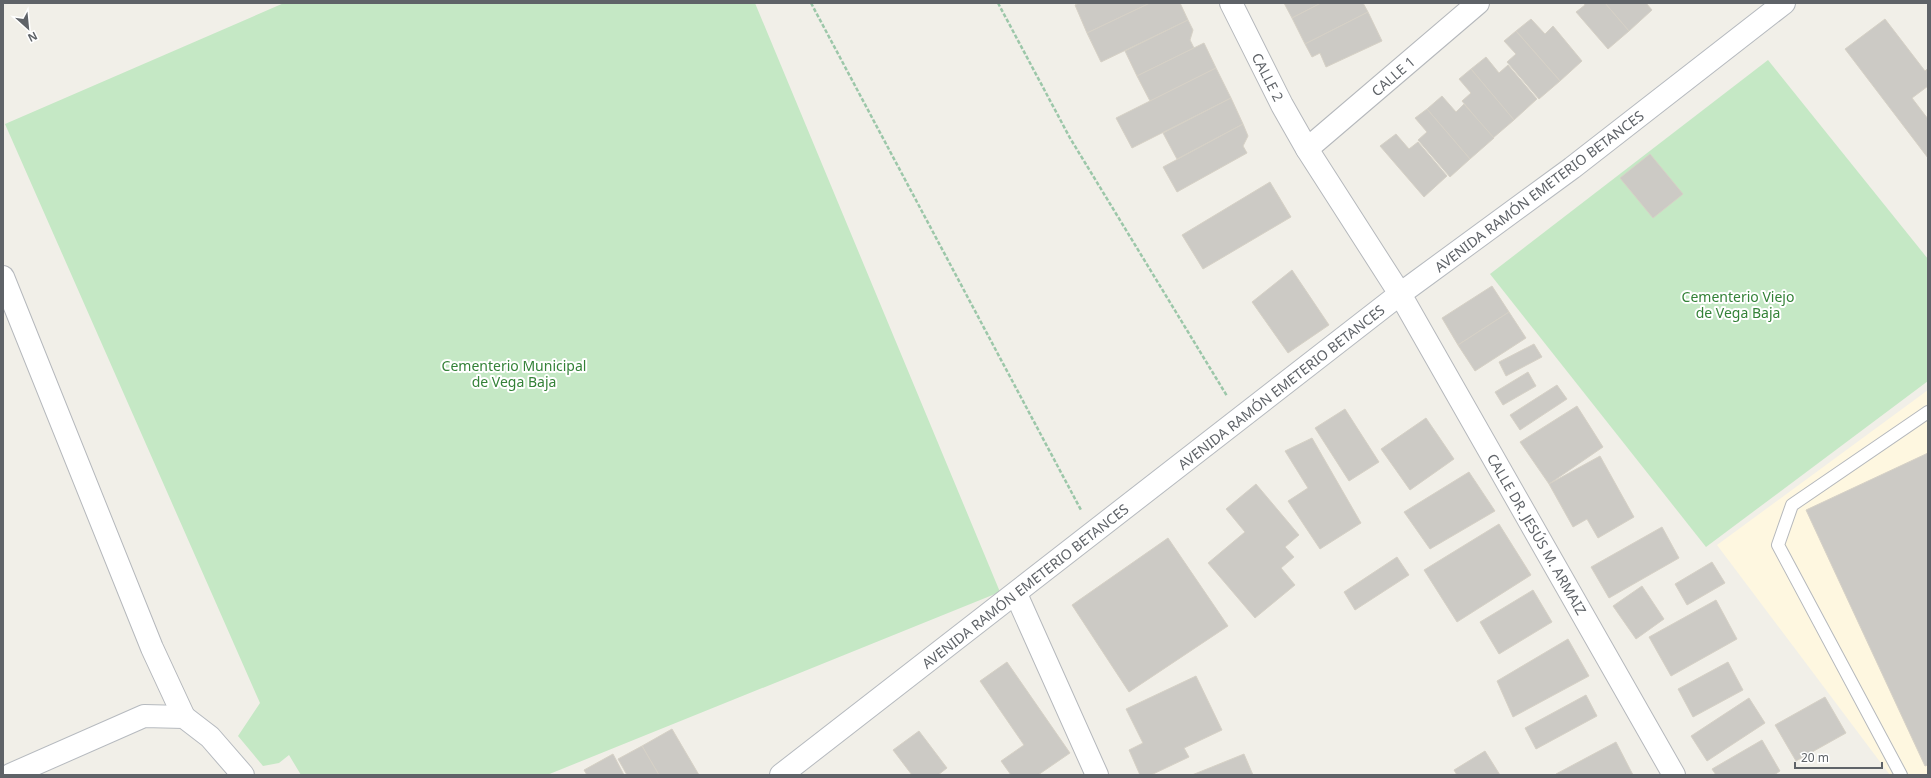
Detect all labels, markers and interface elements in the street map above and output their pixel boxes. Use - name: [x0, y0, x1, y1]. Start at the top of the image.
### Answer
- north arrow: [8, 8, 48, 48]
- text: N: [25, 29, 40, 46]
- street label: CALLE 2: [1248, 50, 1288, 104]
- street label: CALLE 1: [1367, 52, 1419, 100]
- street label: AVENIDA RAMÓN EMETERIO BETANCES: [1430, 106, 1648, 276]
- park label: Cementerio Viejo de Vega Baja: [1682, 287, 1794, 322]
- street label: AVENIDA RAMÓN EMETERIO BETANCES: [1174, 300, 1389, 474]
- park label: Cementerio Municipal de Vega Baja: [442, 356, 586, 391]
- street label: CALLE DR. JESÚS M. ARMAIZ: [1483, 450, 1591, 618]
- street label: AVENIDA RAMÓN EMETERIO BETANCES: [918, 499, 1133, 673]
- scale bar: [1795, 744, 1882, 770]
- text: 20 m: [1801, 749, 1829, 766]

